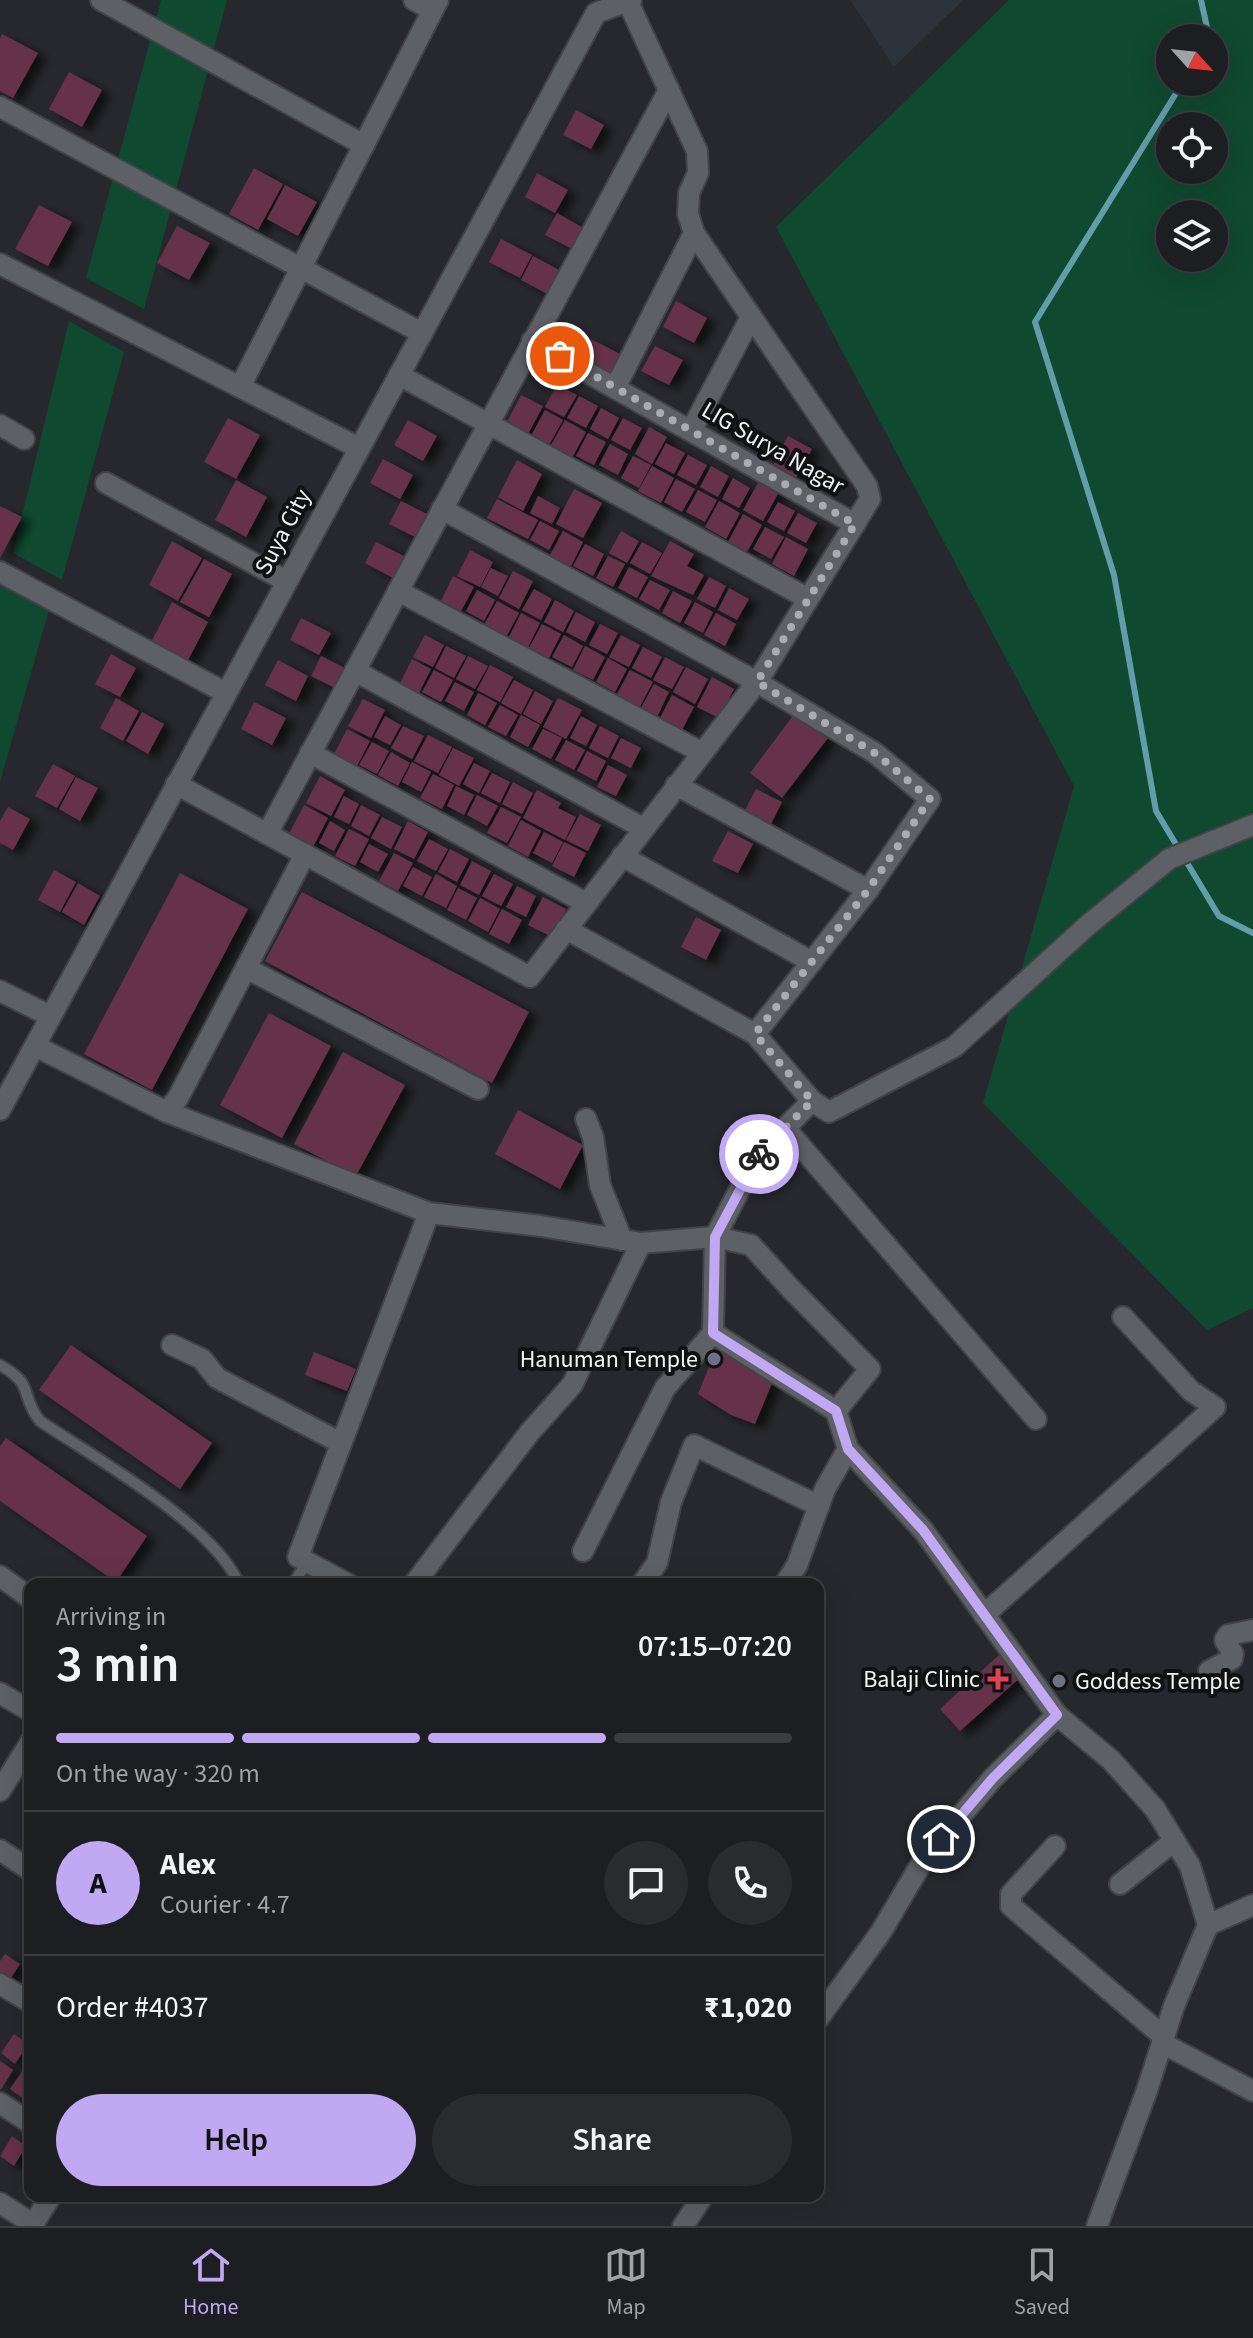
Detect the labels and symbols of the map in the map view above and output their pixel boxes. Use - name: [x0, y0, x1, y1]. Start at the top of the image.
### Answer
- north arrow: [1156, 24, 1228, 96]
- pin: [526, 322, 594, 390]
- street label: LIG Surya Nagar: [695, 393, 852, 503]
- street label: Suya City: [246, 483, 320, 581]
- courier: [719, 1114, 799, 1194]
- place label: Hanuman Temple: [520, 1342, 698, 1377]
- marker: Hanuman Temple: [705, 1350, 723, 1368]
- place label: Balaji Clinic: [863, 1662, 980, 1697]
- place label: Goddess Temple: [1075, 1664, 1241, 1699]
- marker: Balaji Clinic: [987, 1668, 1009, 1690]
- marker: Goddess Temple: [1050, 1672, 1068, 1690]
- pin: [907, 1805, 975, 1873]

